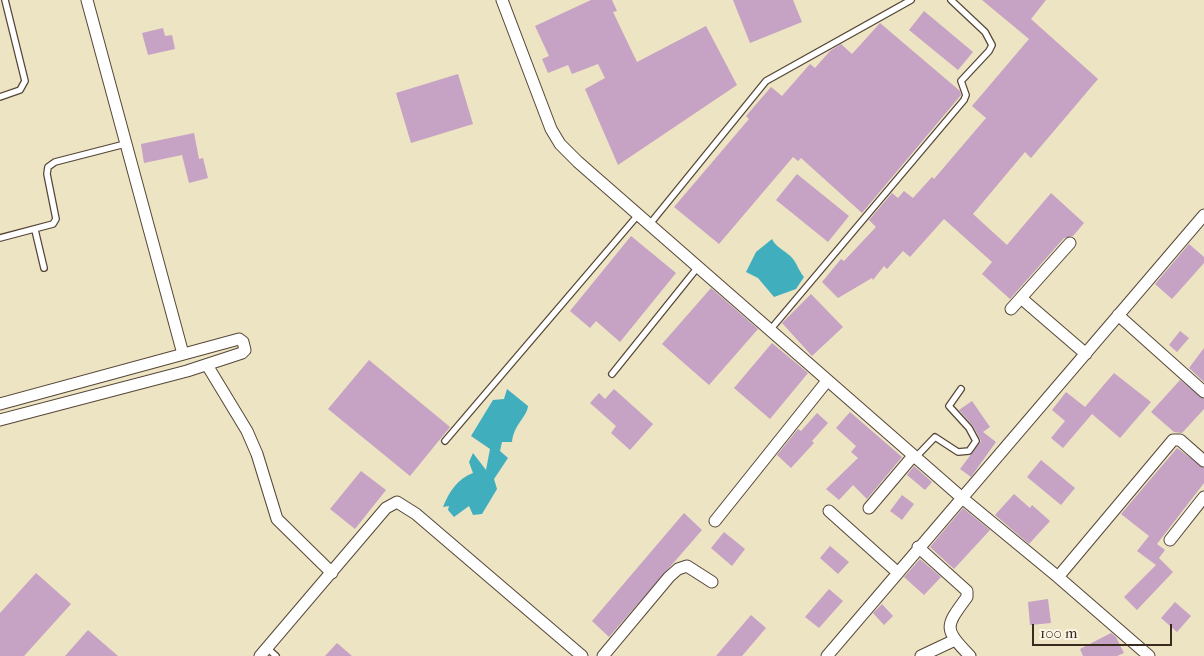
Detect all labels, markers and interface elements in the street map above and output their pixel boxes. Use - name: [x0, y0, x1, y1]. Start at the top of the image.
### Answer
- scale bar: [1034, 614, 1174, 646]
- text: 100 m: [1040, 624, 1078, 642]

